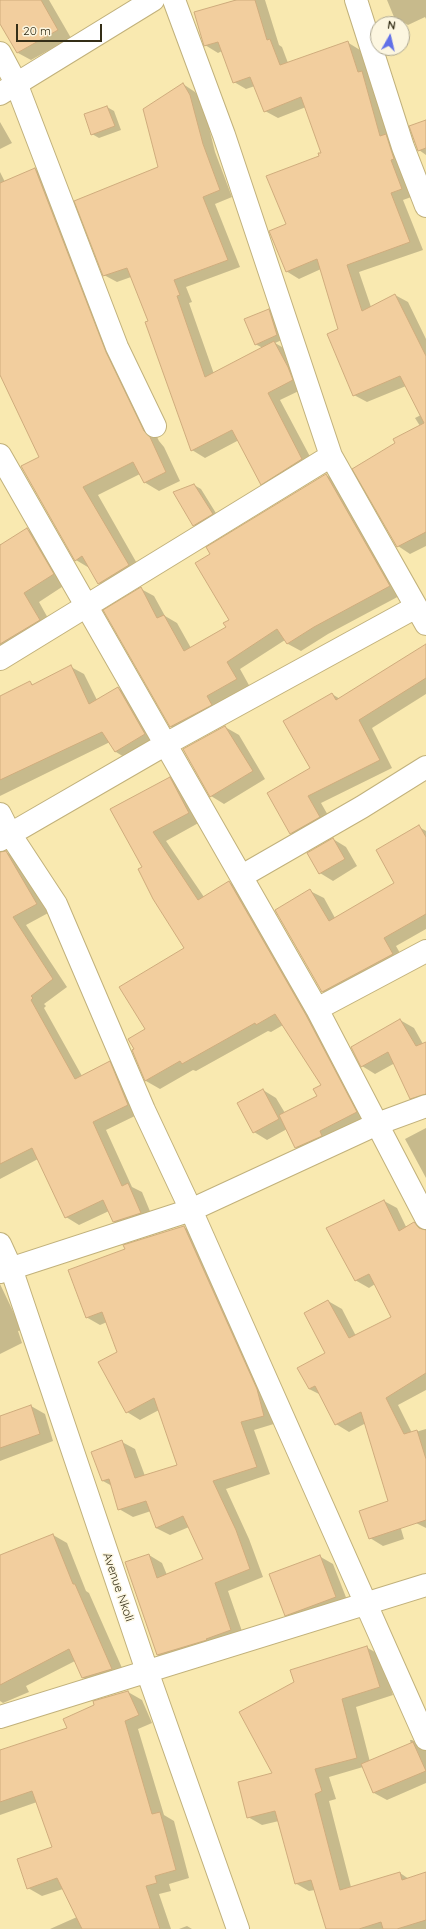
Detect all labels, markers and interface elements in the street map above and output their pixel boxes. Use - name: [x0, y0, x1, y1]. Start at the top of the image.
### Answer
- scale bar: [18, 16, 104, 42]
- north arrow: [370, 16, 410, 56]
- text: N: [387, 18, 397, 33]
- text: 20 m: [23, 23, 51, 38]
- street label: Avenue Nkoli: [100, 1551, 136, 1623]

